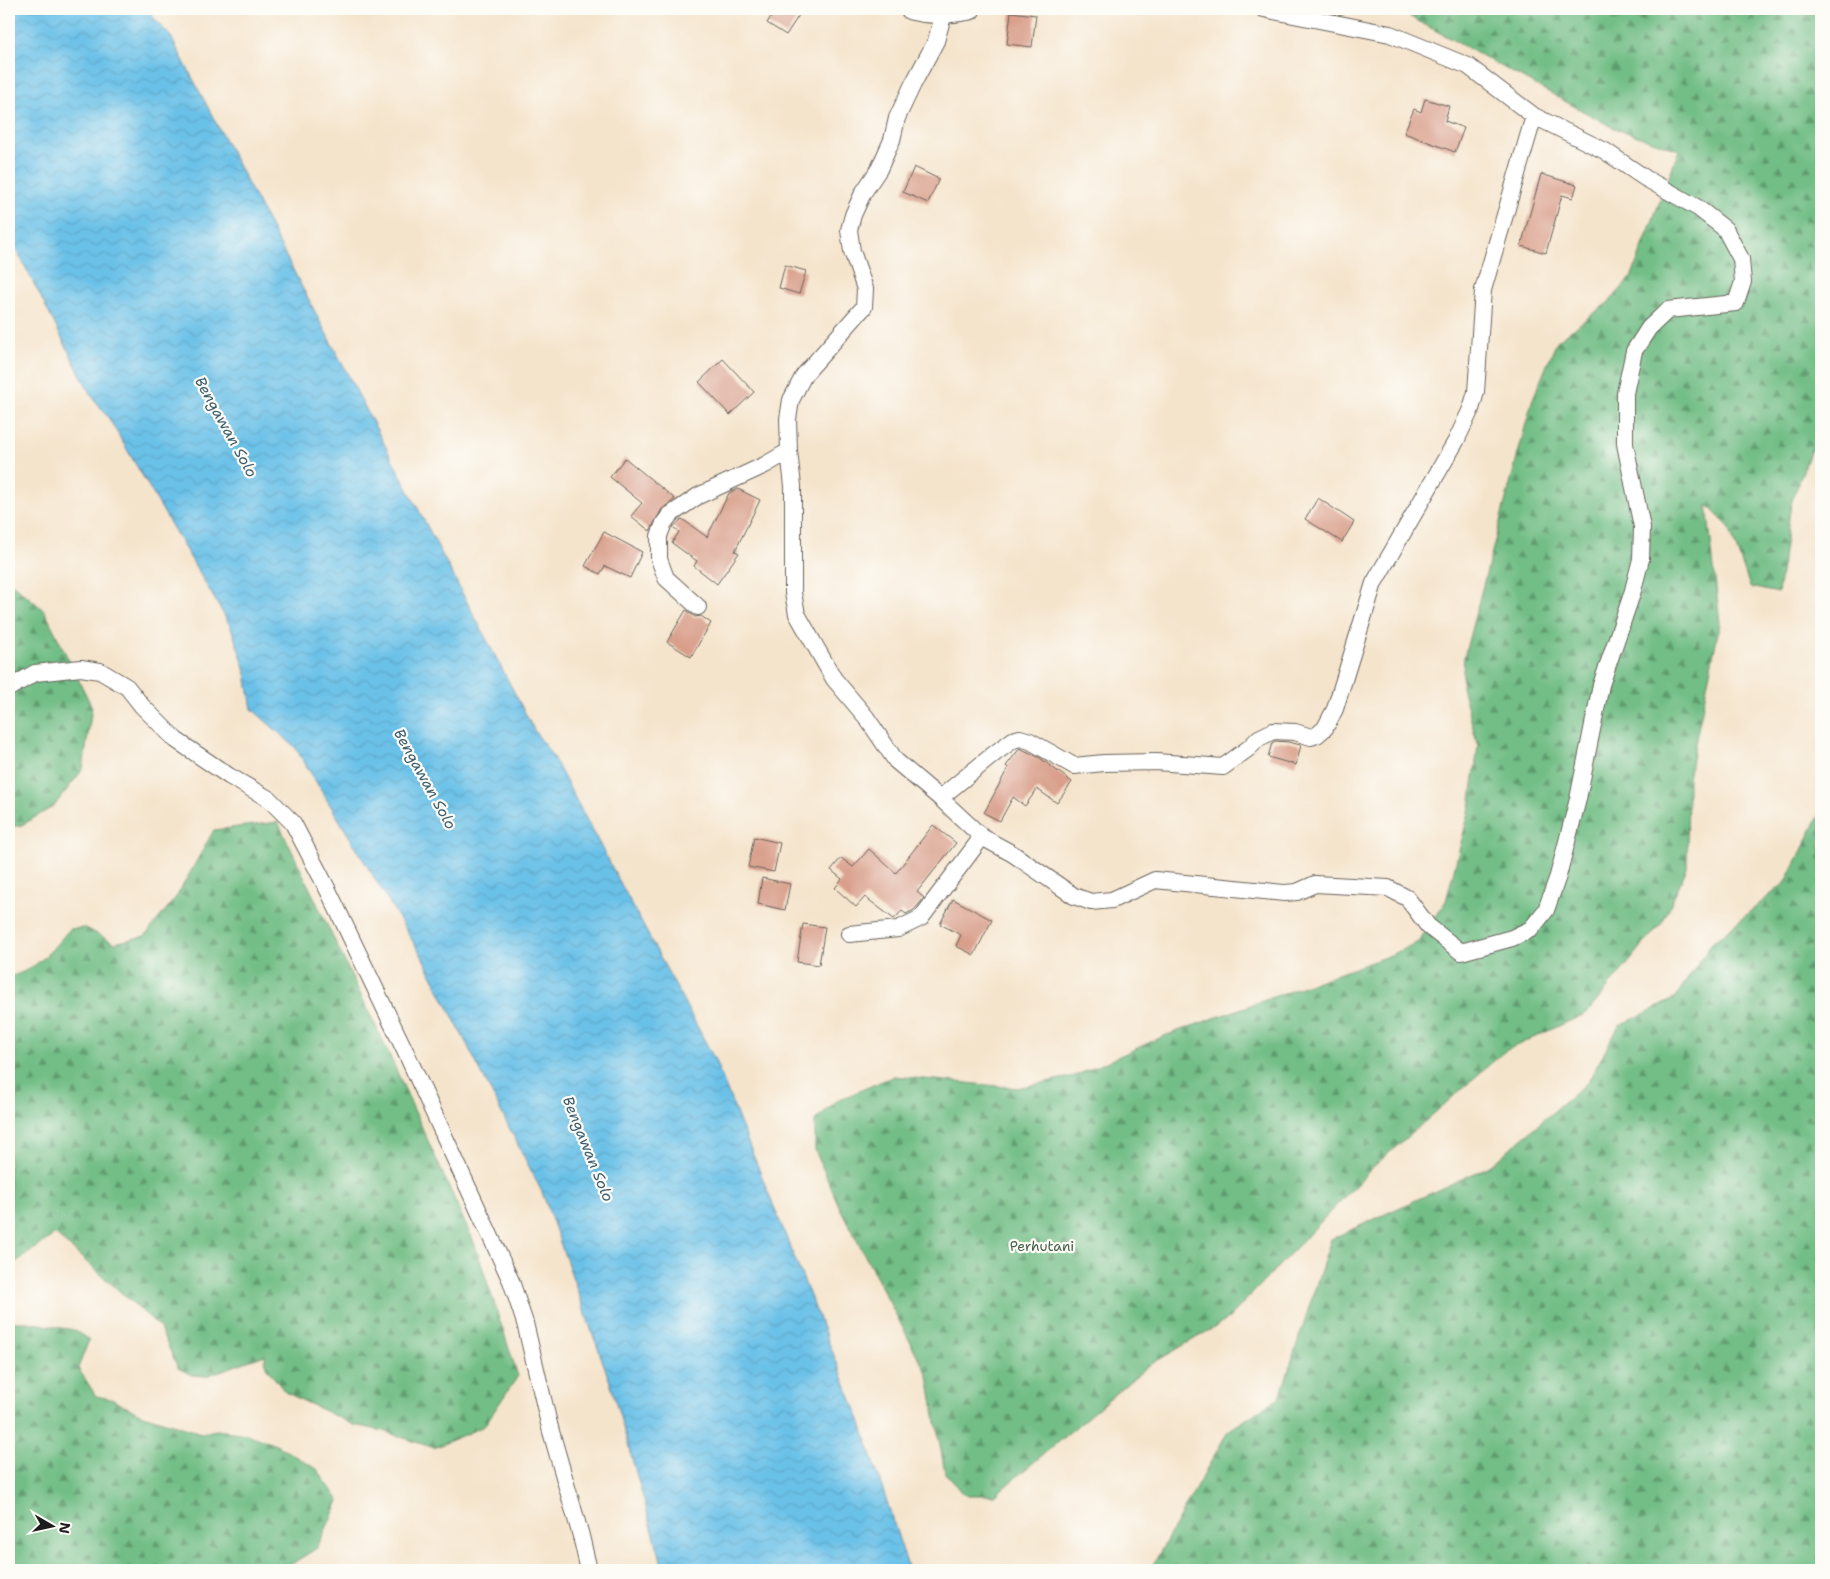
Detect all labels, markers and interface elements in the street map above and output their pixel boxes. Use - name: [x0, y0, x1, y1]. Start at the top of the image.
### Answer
- water label: Bengawan Solo: [190, 373, 262, 481]
- water label: Bengawan Solo: [389, 725, 461, 833]
- water label: Bengawan Solo: [558, 1093, 618, 1205]
- park label: Perhutani: [1010, 1237, 1074, 1255]
- north arrow: [28, 1502, 78, 1552]
- text: N: [55, 1521, 75, 1535]

